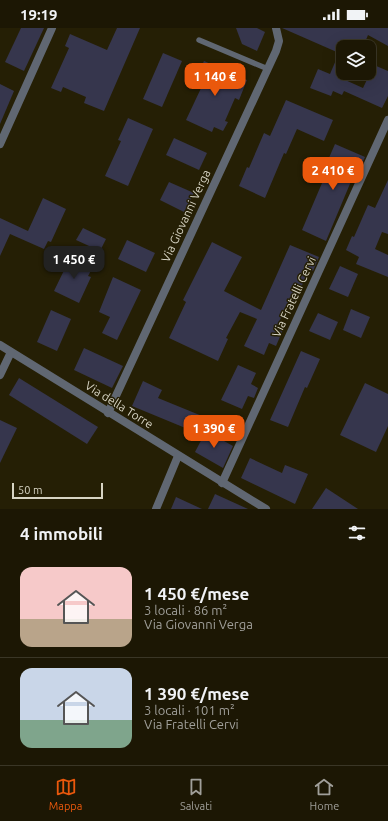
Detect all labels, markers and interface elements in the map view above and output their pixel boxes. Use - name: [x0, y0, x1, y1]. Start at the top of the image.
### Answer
- text: 19:19: [20, 6, 58, 23]
- map controls: [336, 40, 376, 80]
- button: layers: [336, 40, 376, 80]
- pin: 1 140 €: [178, 63, 252, 97]
- text: 1 140 €: [194, 69, 236, 83]
- pin: 2 410 €: [296, 157, 370, 191]
- text: 2 410 €: [312, 163, 354, 177]
- street label: Via Giovanni Verga: [158, 167, 213, 264]
- pin: 1 450 €: [37, 246, 111, 280]
- text: 1 450 €: [53, 252, 95, 266]
- street label: Via Fratelli Cervi: [269, 254, 318, 339]
- street label: Via della Torre: [83, 379, 156, 431]
- pin: 1 390 €: [177, 415, 251, 449]
- text: 1 390 €: [193, 421, 235, 435]
- scale bar: [12, 481, 103, 500]
- text: 50 m: [18, 484, 42, 496]
- icon: filters: [346, 522, 368, 544]
- text: 4 immobili: [20, 524, 103, 543]
- icon: home: [52, 583, 100, 631]
- text: 1 450 €/mese: [144, 584, 249, 603]
- text: 3 locali · 86 m²: [144, 603, 227, 617]
- text: Via Giovanni Verga: [144, 617, 253, 631]
- icon: home: [52, 684, 100, 732]
- text: 1 390 €/mese: [144, 684, 249, 703]
- text: 3 locali · 101 m²: [144, 703, 235, 717]
- text: Via Fratelli Cervi: [144, 717, 239, 731]
- tab: Mappa: [49, 776, 82, 812]
- tab: Salvati: [180, 776, 212, 812]
- tab: Home: [310, 776, 339, 812]

